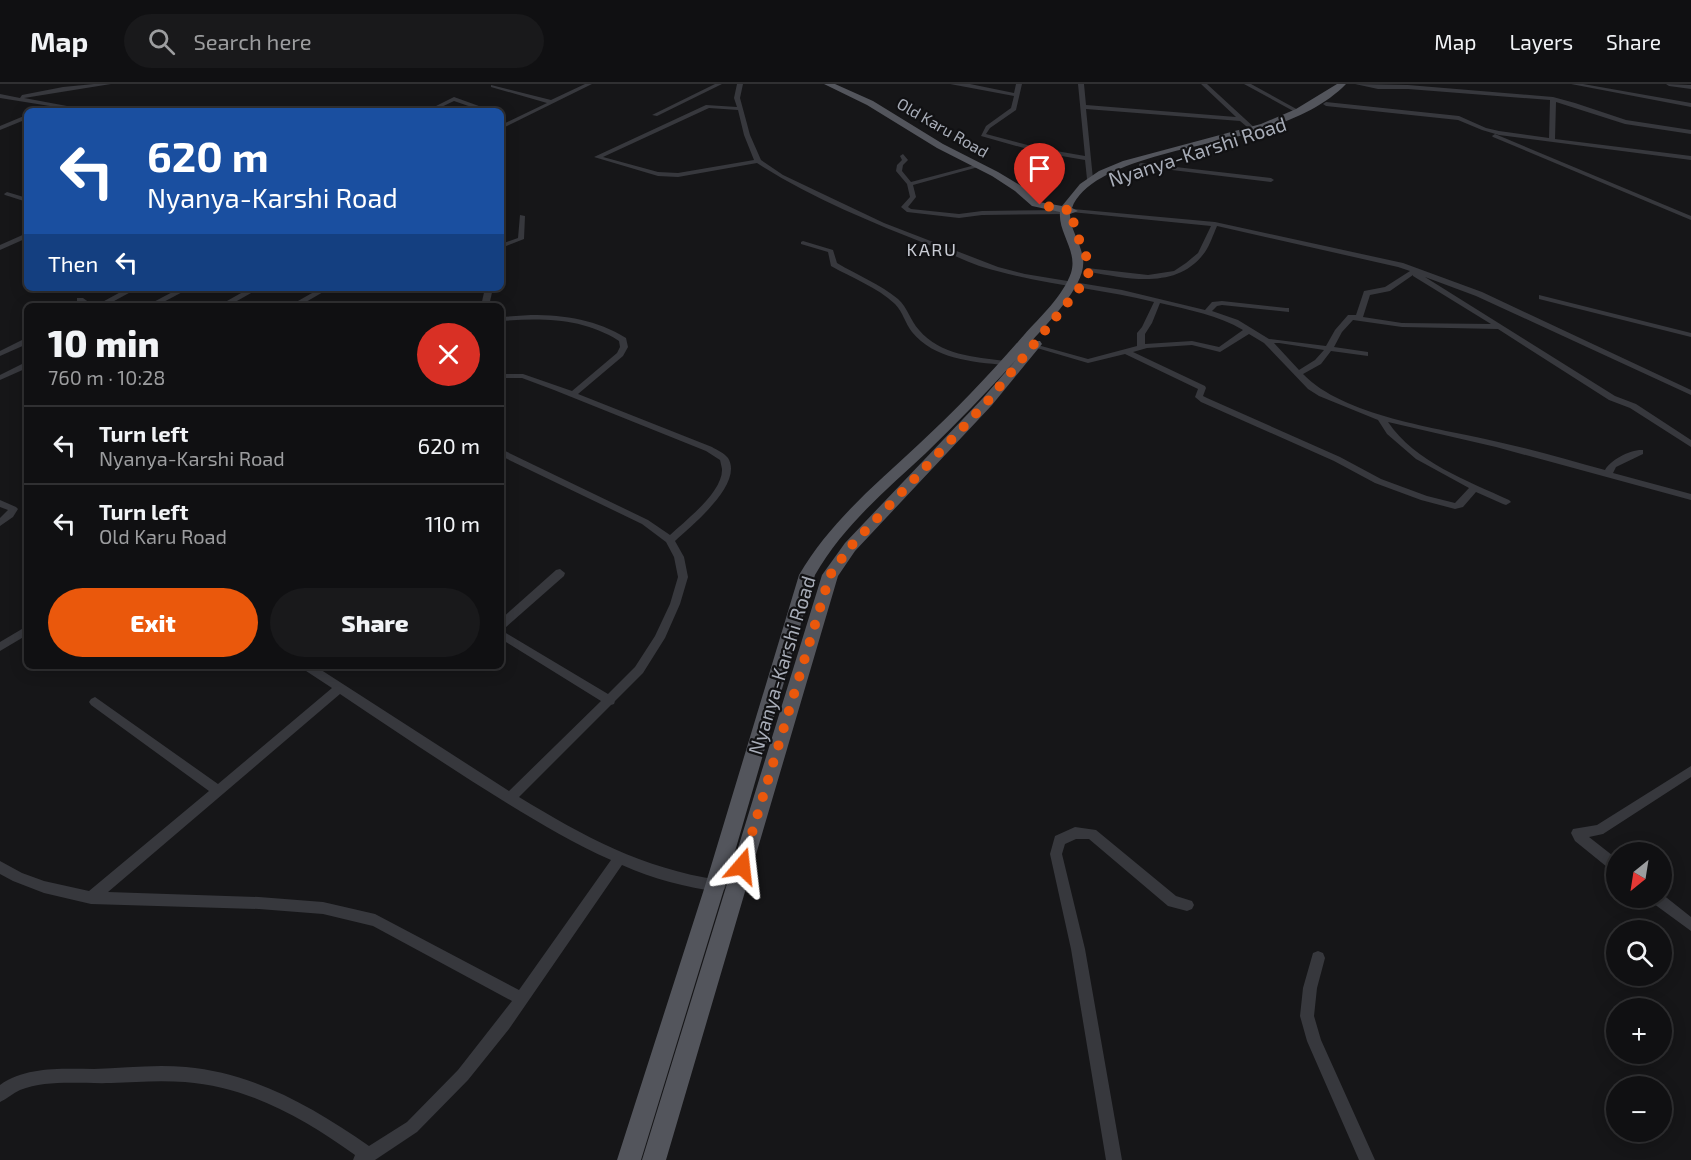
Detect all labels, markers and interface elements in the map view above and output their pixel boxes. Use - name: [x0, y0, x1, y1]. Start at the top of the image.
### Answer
- search box: [124, 14, 544, 68]
- text: Map: [30, 24, 88, 58]
- icon: search: [145, 25, 178, 58]
- text: Search here: [193, 28, 312, 54]
- text: Map: [1434, 29, 1476, 54]
- text: Layers: [1509, 29, 1573, 54]
- text: Share: [1606, 29, 1661, 54]
- street label: Old Karu Road: [894, 93, 992, 161]
- street label: Nyanya-Karshi Road: [1105, 111, 1289, 191]
- text: 620 m: [147, 130, 269, 180]
- icon: left: [48, 132, 126, 210]
- pin: [1014, 143, 1065, 205]
- icon: arrive: [1023, 152, 1056, 185]
- text: Nyanya-Karshi Road: [147, 181, 398, 213]
- district label: KARU: [907, 238, 957, 260]
- icon: left: [110, 246, 143, 279]
- text: Then: [48, 250, 98, 276]
- text: 10 min: [48, 321, 159, 364]
- button: close: [417, 323, 480, 386]
- text: 760 m · 10:28: [48, 365, 165, 389]
- text: Turn left: [99, 420, 188, 446]
- icon: left: [48, 429, 81, 462]
- text: 620 m: [418, 432, 480, 458]
- text: Nyanya-Karshi Road: [99, 446, 285, 470]
- text: Turn left: [99, 498, 188, 524]
- icon: left: [48, 507, 81, 540]
- text: 110 m: [425, 510, 480, 536]
- text: Old Karu Road: [99, 524, 227, 548]
- street label: Nyanya-Karshi Road: [742, 573, 820, 757]
- button: Exit: [48, 588, 258, 657]
- button: Share: [270, 588, 480, 657]
- position arrow: [710, 834, 774, 898]
- north arrow: [1606, 842, 1672, 908]
- map controls: [1606, 842, 1672, 1142]
- button: search: [1606, 920, 1672, 986]
- button: +: [1606, 998, 1672, 1064]
- button: −: [1606, 1076, 1672, 1142]

